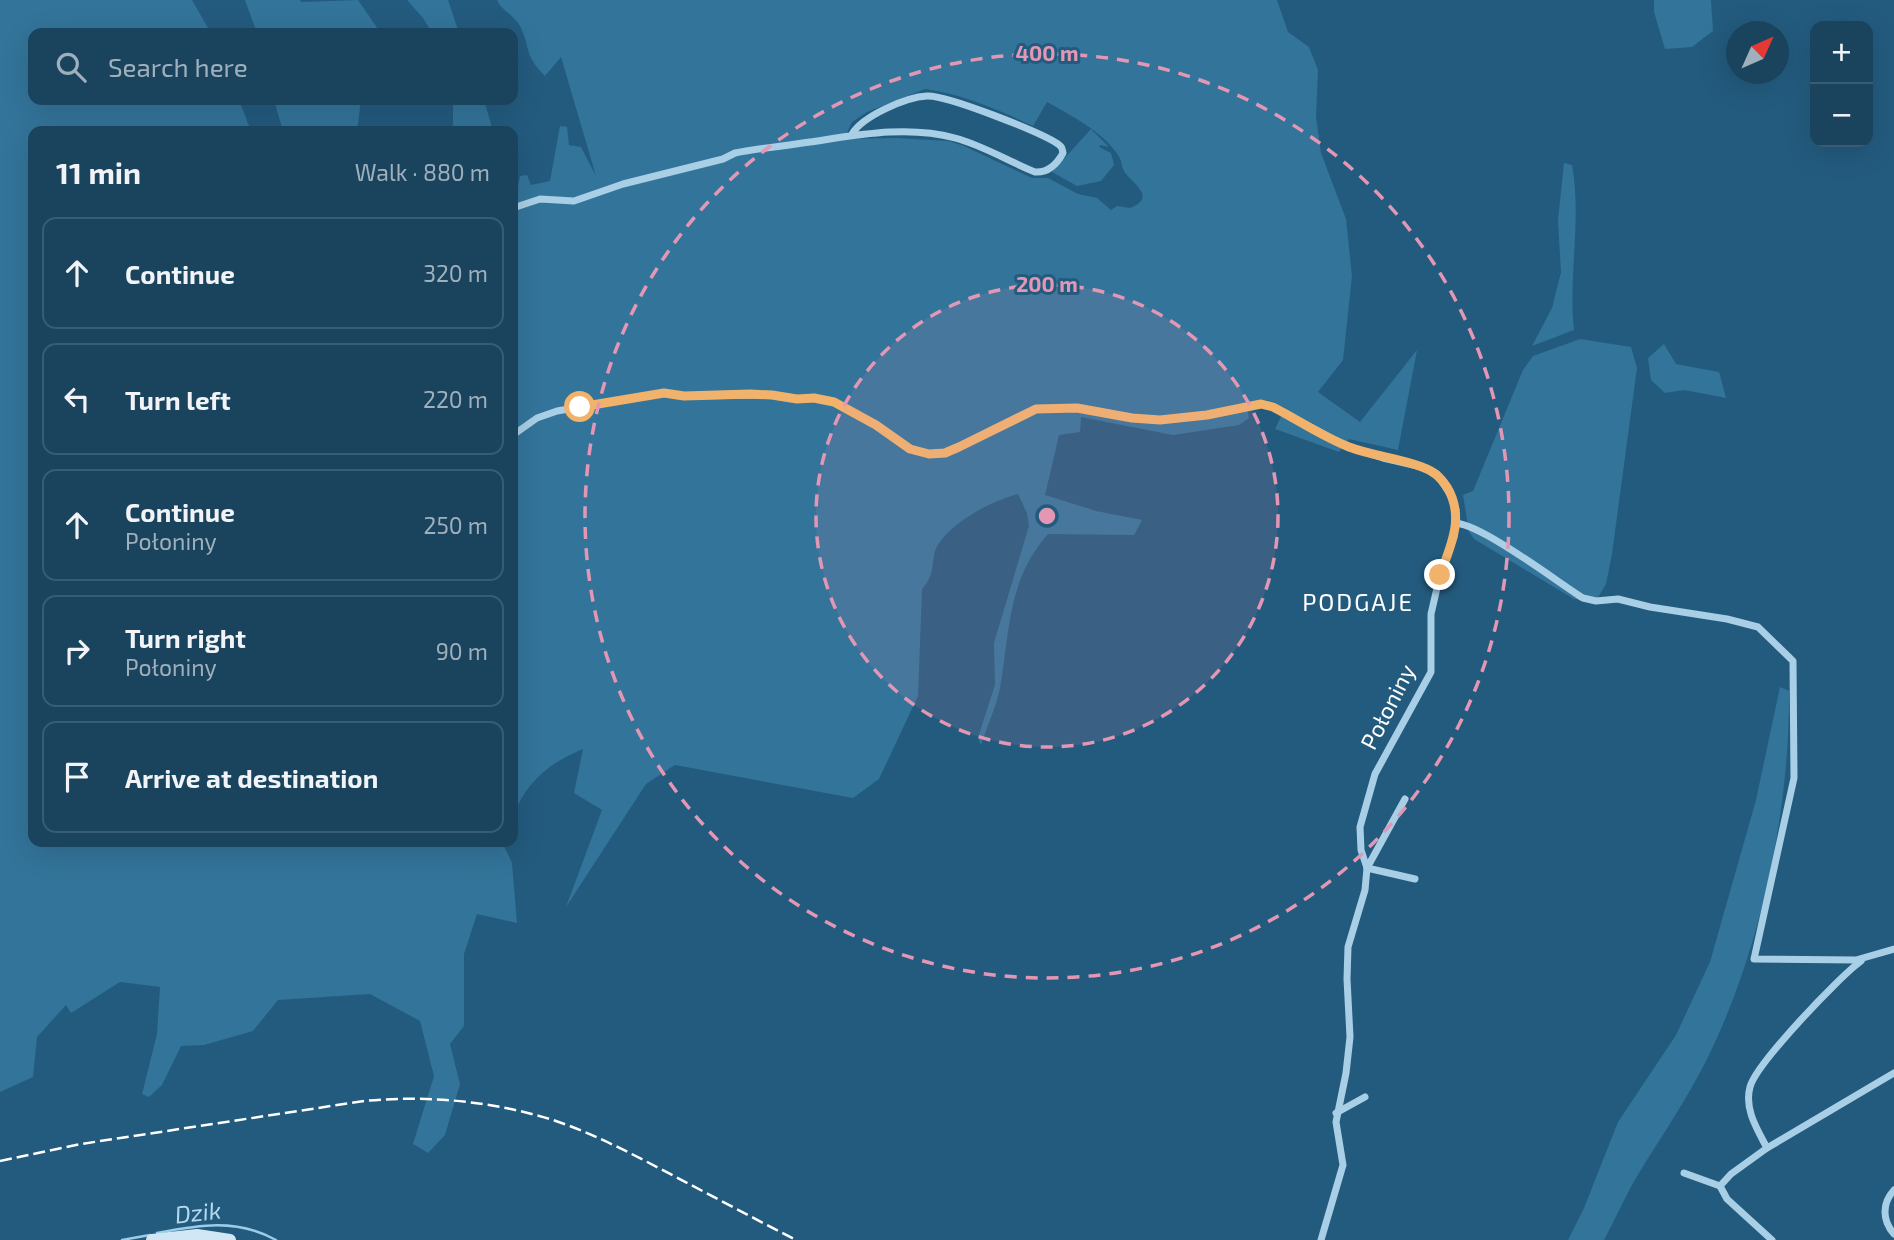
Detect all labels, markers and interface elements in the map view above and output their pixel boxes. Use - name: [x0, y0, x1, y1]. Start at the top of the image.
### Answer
- north arrow: [1726, 21, 1789, 84]
- map controls: [1810, 21, 1873, 147]
- button: +: [1810, 21, 1873, 84]
- search box: [28, 28, 518, 105]
- text: 400 m: [1016, 40, 1078, 65]
- icon: search: [52, 48, 90, 86]
- text: Search here: [108, 51, 248, 82]
- button: −: [1810, 84, 1873, 147]
- text: 11 min: [56, 154, 141, 190]
- text: Walk · 880 m: [355, 158, 490, 186]
- icon: ahead: [58, 254, 96, 292]
- text: Continue: [125, 258, 235, 289]
- text: 320 m: [423, 259, 488, 287]
- text: 200 m: [1016, 271, 1078, 296]
- icon: left: [58, 380, 96, 418]
- text: Turn left: [125, 384, 231, 415]
- text: 220 m: [423, 385, 488, 413]
- route start: [564, 391, 595, 422]
- text: Continue: [125, 496, 235, 527]
- centre of rings: [1035, 504, 1059, 528]
- icon: ahead: [58, 506, 96, 544]
- text: 250 m: [424, 511, 488, 539]
- text: Połoniny: [125, 527, 217, 555]
- route end: [1424, 559, 1455, 590]
- district label: PODGAJE: [1302, 587, 1414, 616]
- text: Turn right: [125, 622, 246, 653]
- icon: right: [58, 632, 96, 670]
- text: 90 m: [436, 637, 488, 665]
- text: Połoniny: [125, 653, 217, 681]
- street label: Połoniny: [1354, 659, 1420, 754]
- icon: arrive: [58, 758, 96, 796]
- text: Arrive at destination: [125, 762, 378, 793]
- water label: Dzik: [173, 1195, 222, 1228]

